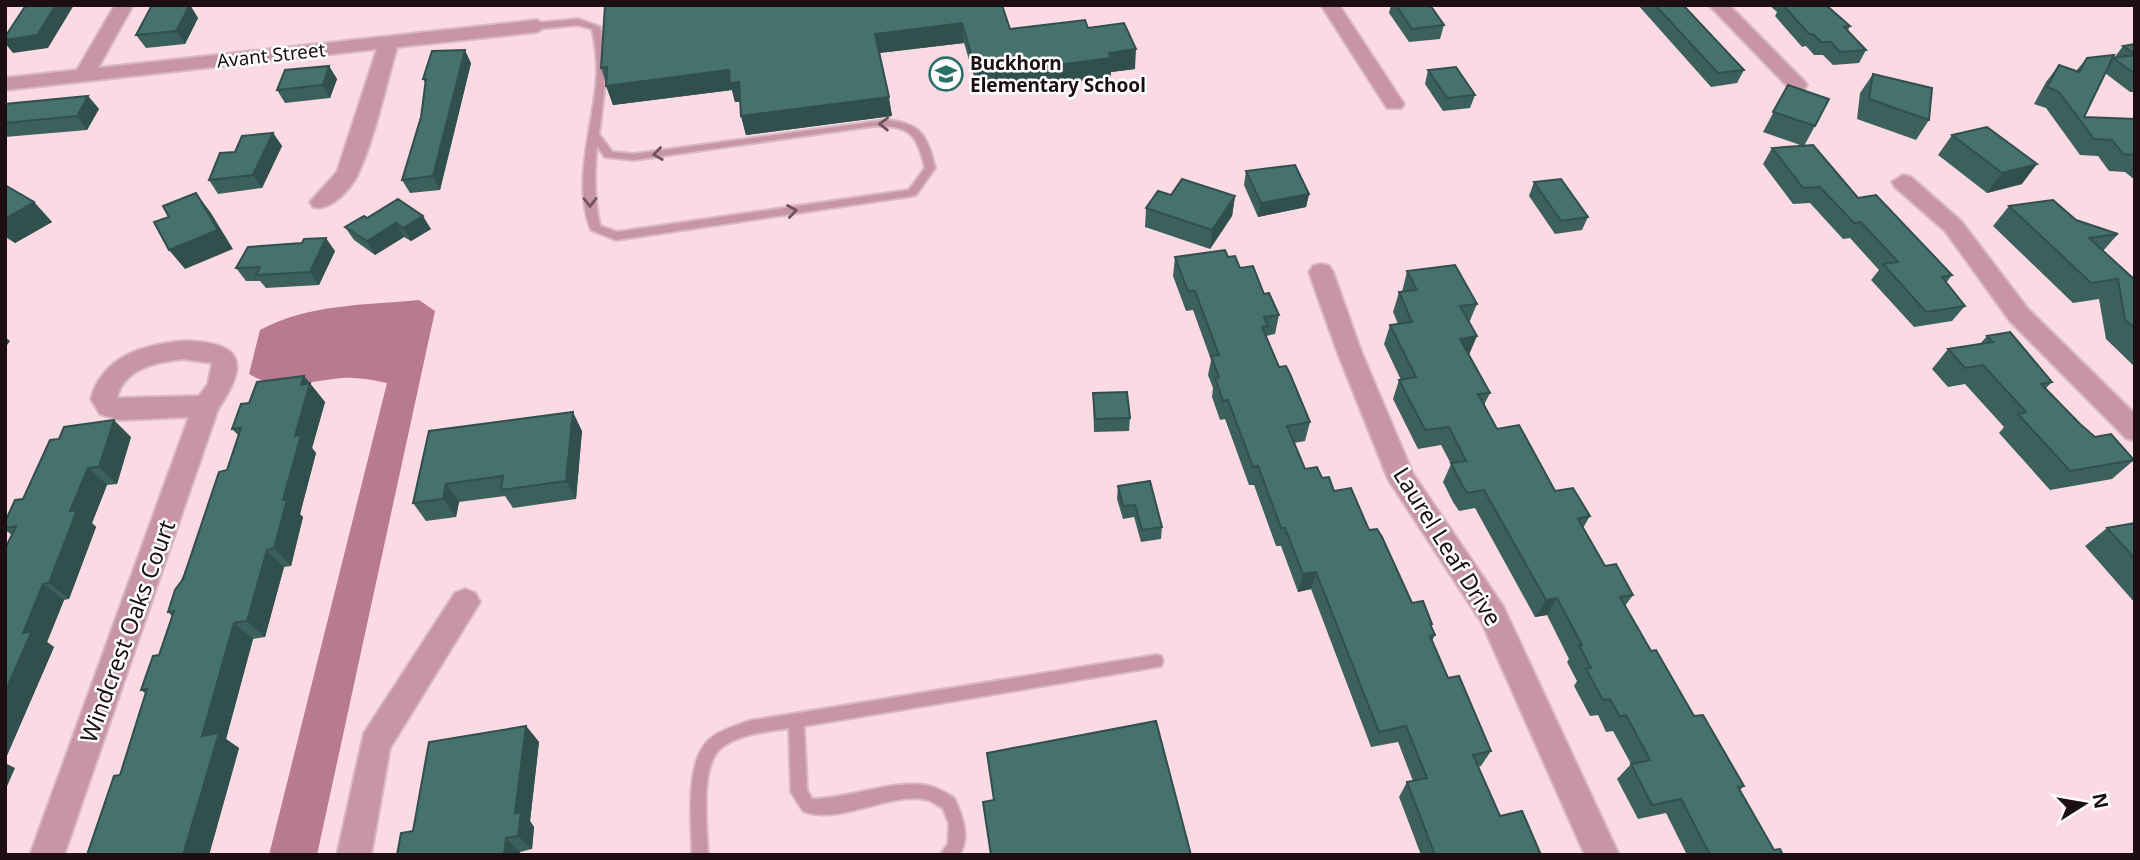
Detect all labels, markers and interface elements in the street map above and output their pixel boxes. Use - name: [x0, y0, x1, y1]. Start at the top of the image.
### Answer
- street label: Avant Street: [215, 36, 327, 74]
- place label: Buckhorn Elementary School: [970, 50, 1146, 98]
- school or university icon: Buckhorn Elementary School: [927, 55, 965, 93]
- one-way arrow: [878, 116, 889, 131]
- one-way arrow: [653, 146, 664, 161]
- one-way arrow: [582, 197, 598, 208]
- one-way arrow: [786, 204, 798, 219]
- street label: Laurel Leaf Drive: [1386, 460, 1510, 632]
- street label: Windcrest Oaks Court: [72, 515, 182, 747]
- north arrow: [2049, 769, 2119, 839]
- text: N: [2086, 791, 2115, 811]

